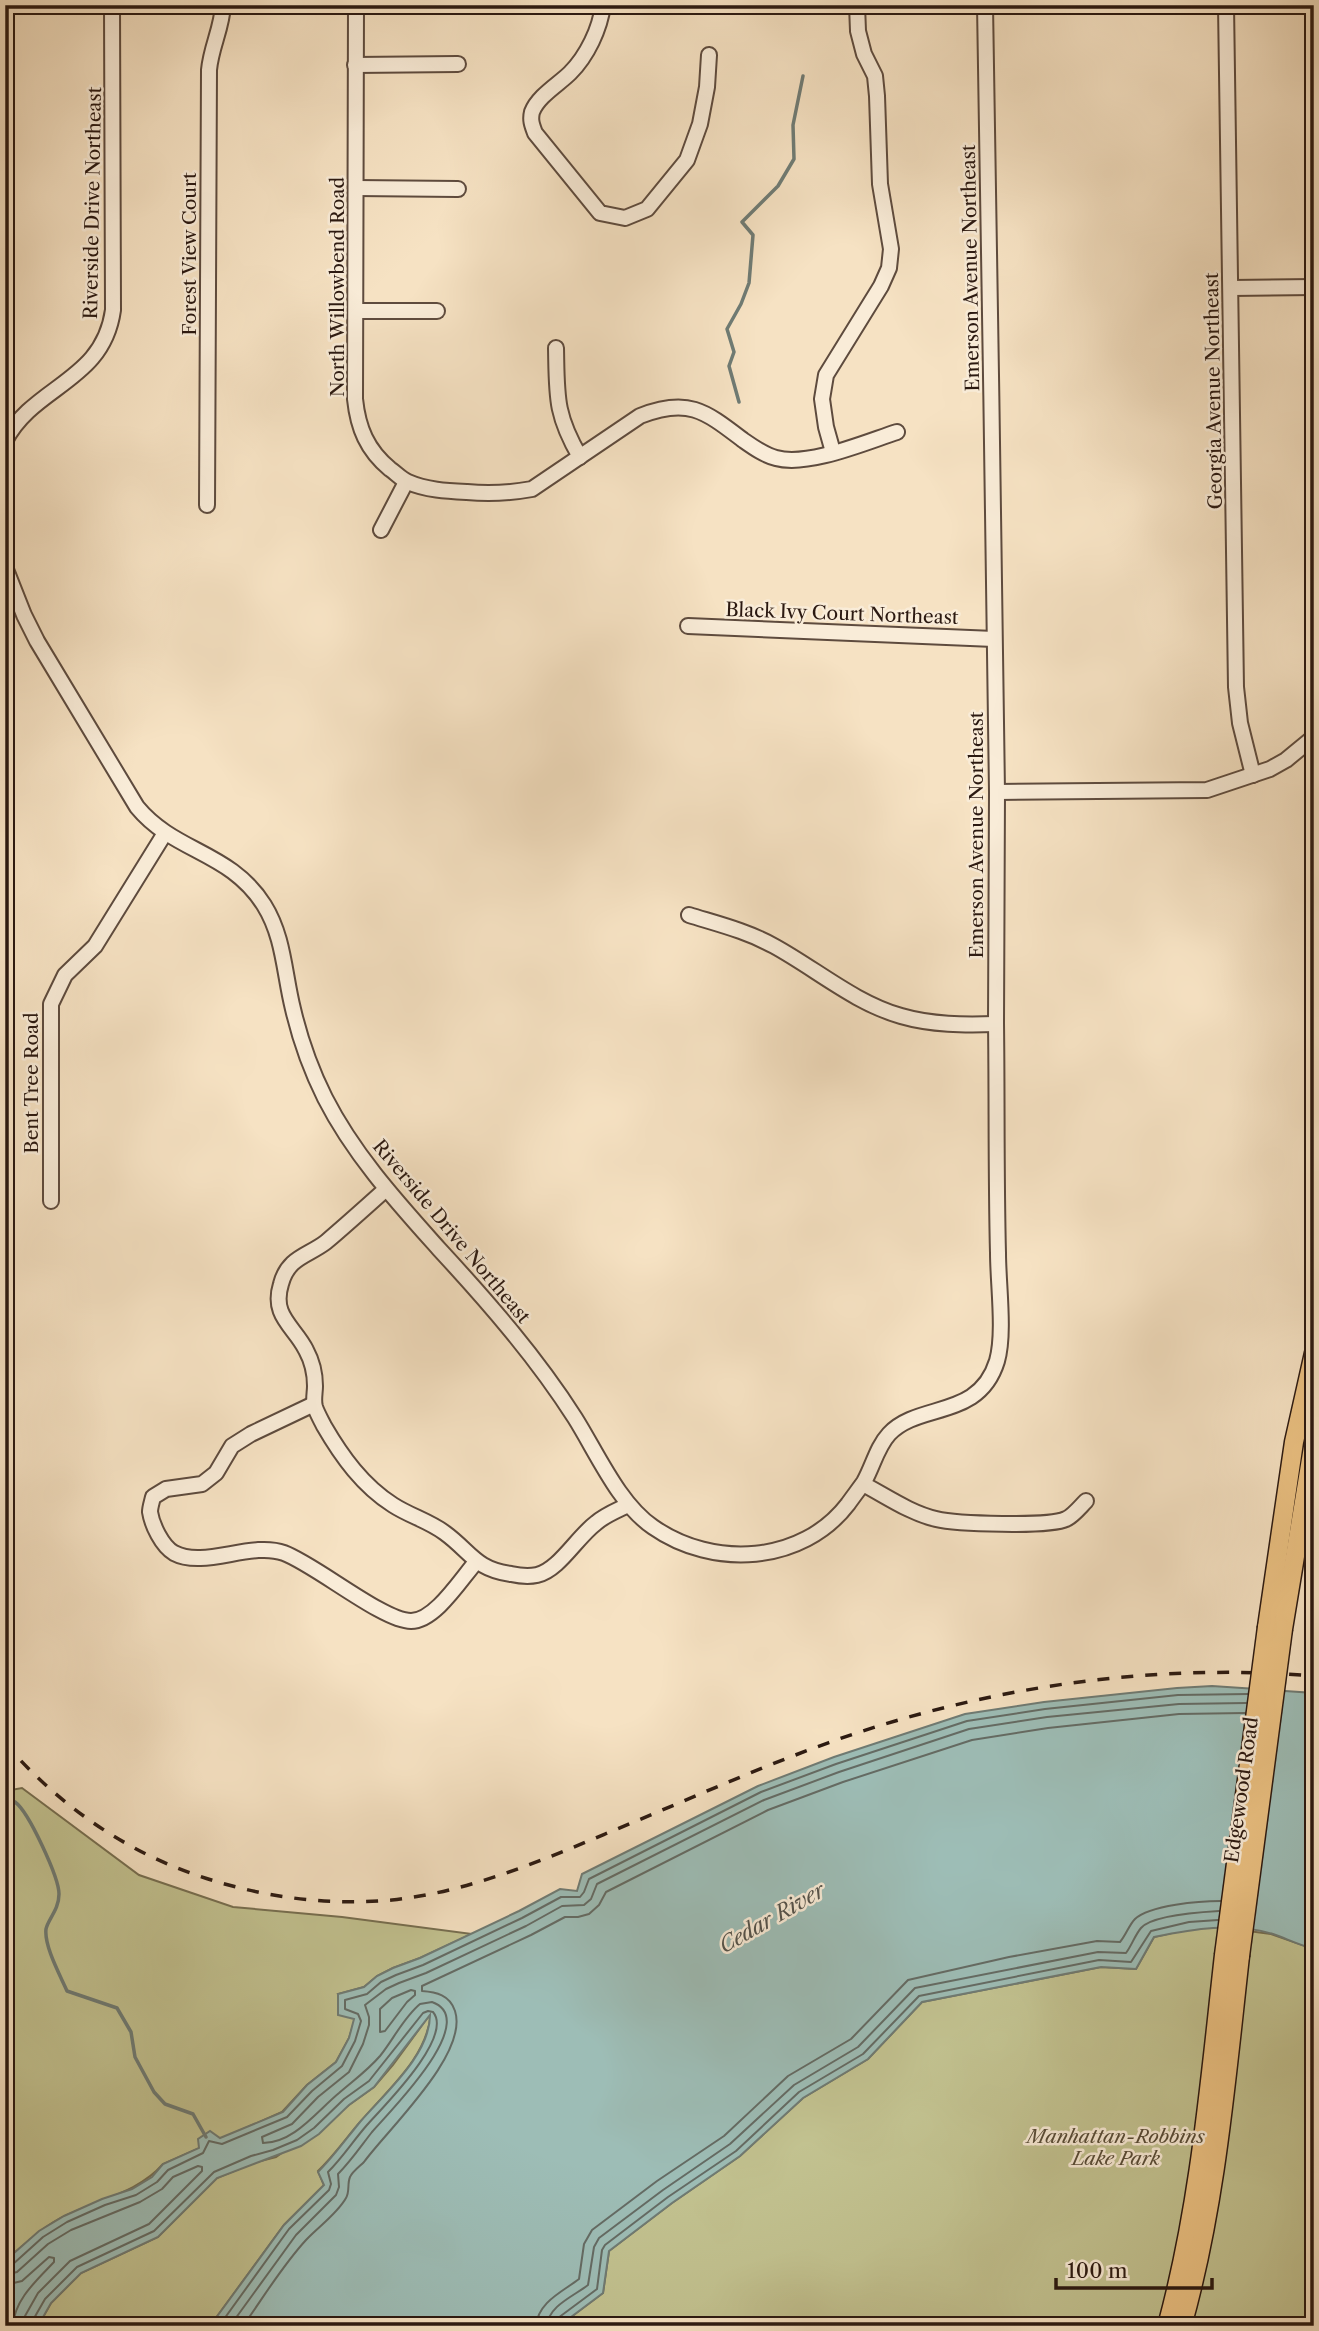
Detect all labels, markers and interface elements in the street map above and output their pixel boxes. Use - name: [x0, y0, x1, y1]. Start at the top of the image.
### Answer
- street label: Riverside Drive Northeast: [79, 86, 106, 320]
- street label: Emerson Avenue Northeast: [957, 144, 984, 392]
- street label: Forest View Court: [178, 172, 201, 336]
- street label: North Willowbend Road: [326, 177, 349, 397]
- street label: Georgia Avenue Northeast: [1200, 272, 1227, 510]
- street label: Black Ivy Court Northeast: [725, 598, 959, 629]
- street label: Emerson Avenue Northeast: [965, 711, 988, 959]
- street label: Bent Tree Road: [20, 1012, 43, 1154]
- street label: Riverside Drive Northeast: [368, 1135, 535, 1328]
- street label: Edgewood Road: [1220, 1715, 1263, 1865]
- water label: Cedar River: [714, 1877, 830, 1958]
- park label: Manhattan-Robbins Lake Park: [1025, 2125, 1206, 2170]
- scale bar: [1056, 2247, 1212, 2291]
- text: 100 m: [1067, 2258, 1128, 2283]

